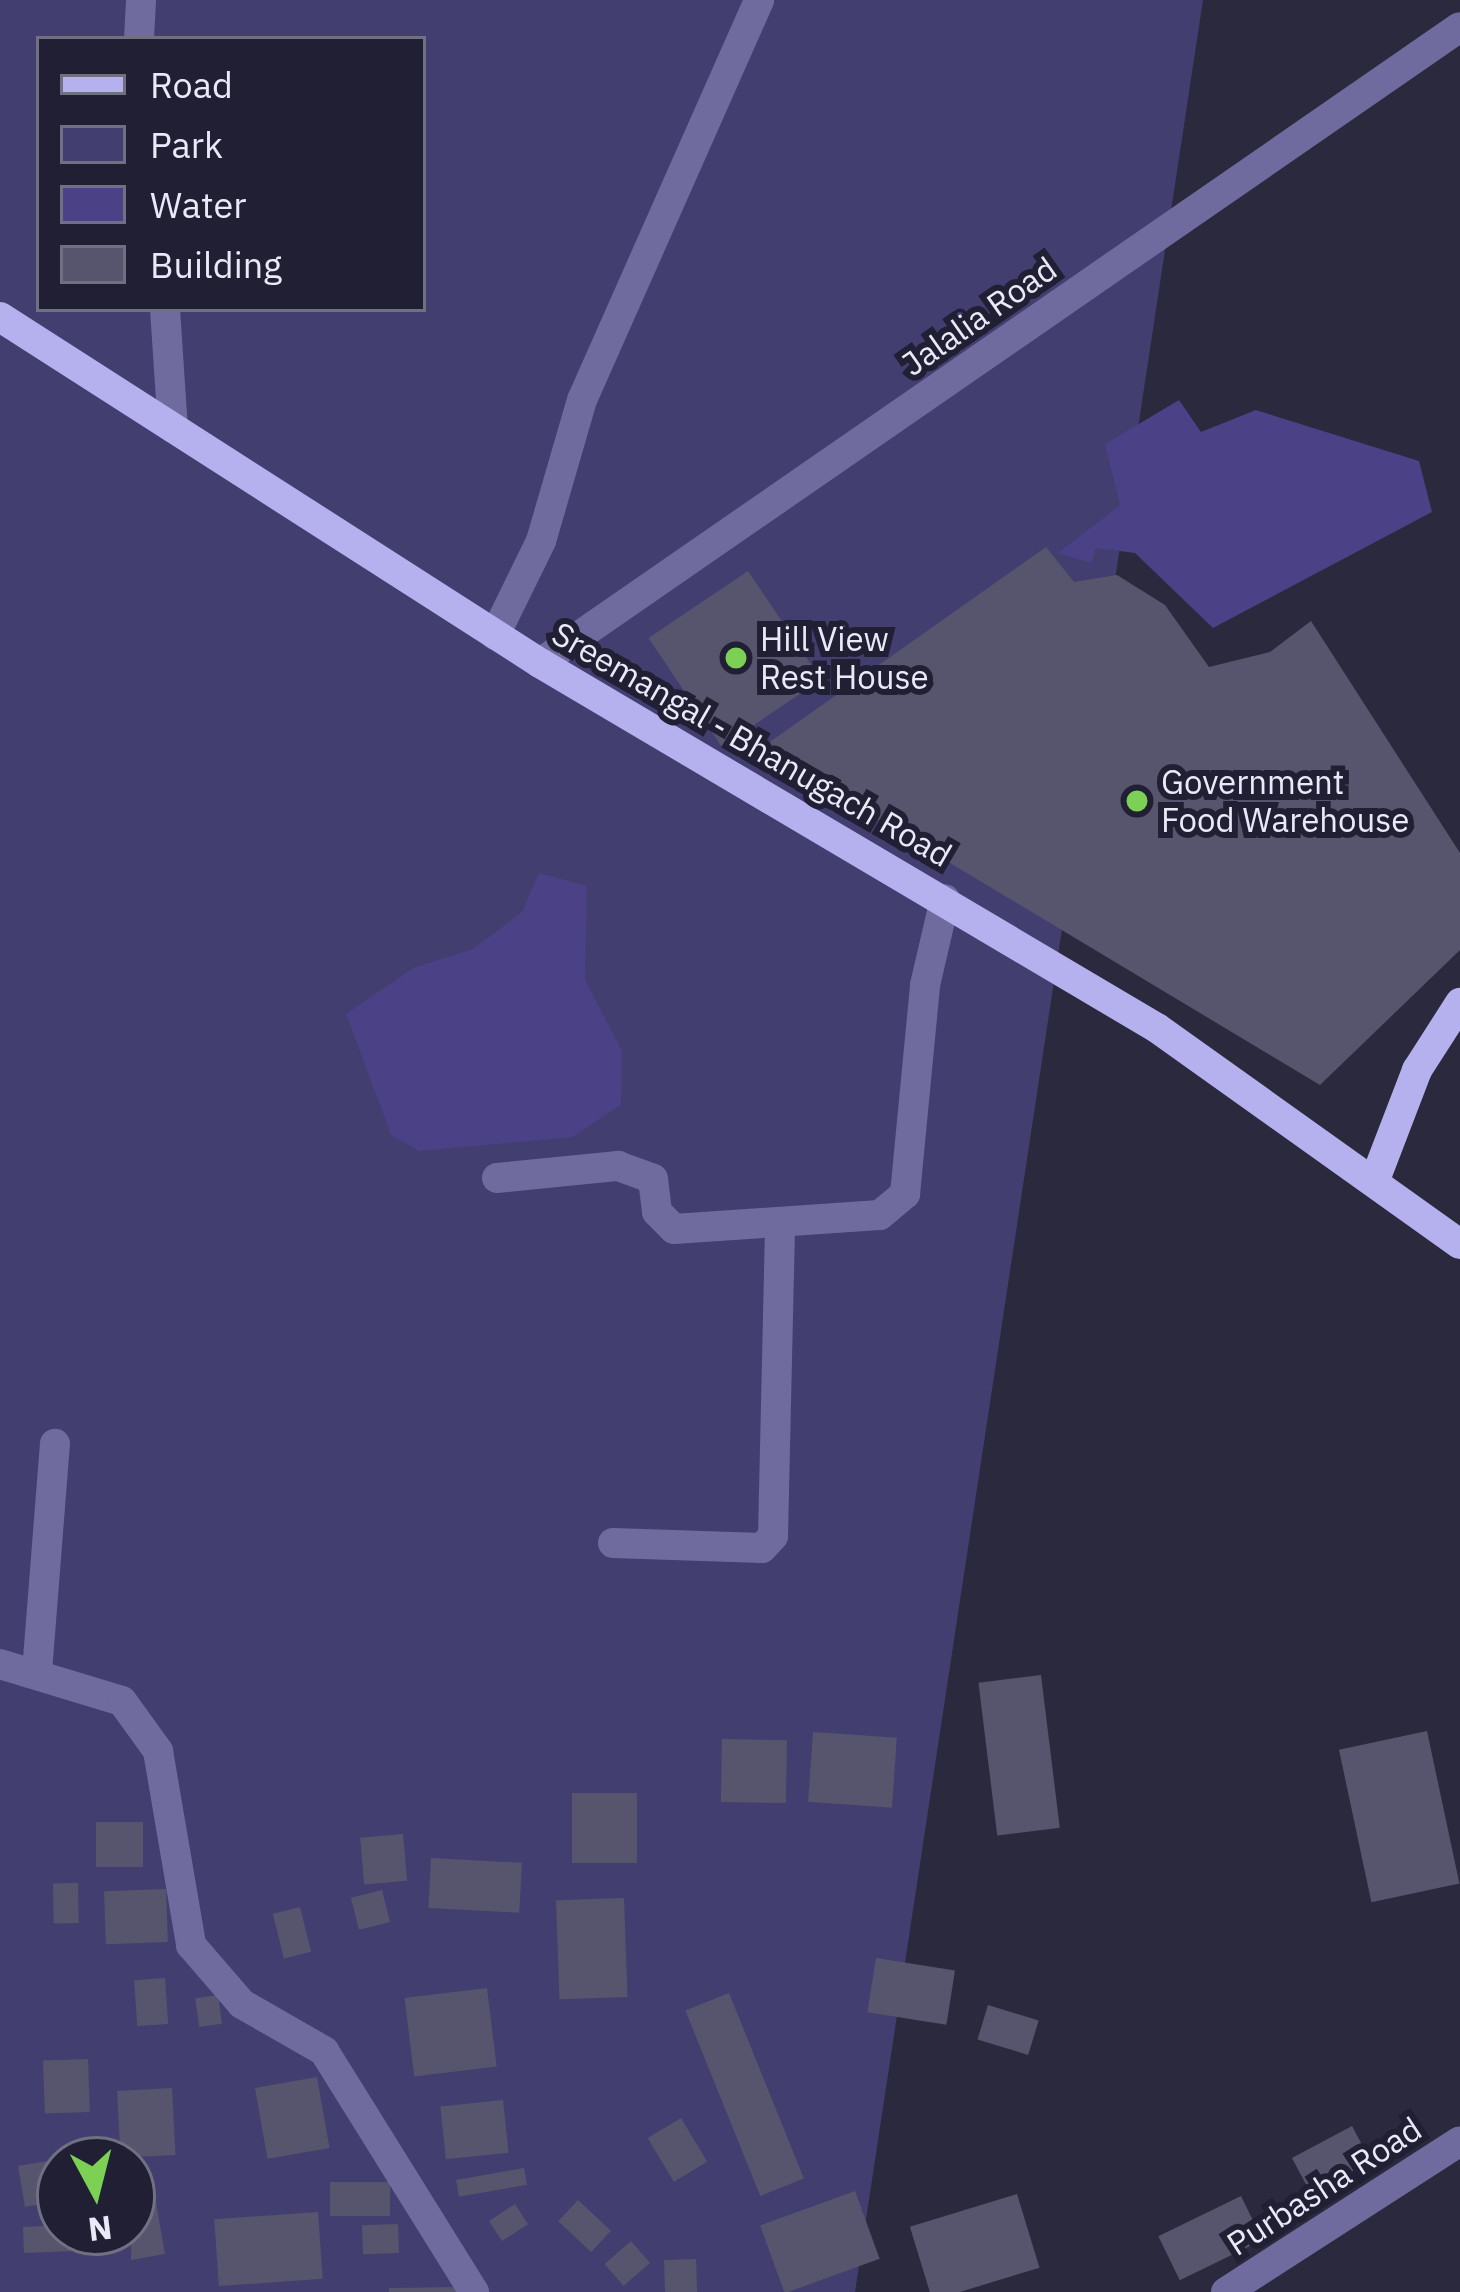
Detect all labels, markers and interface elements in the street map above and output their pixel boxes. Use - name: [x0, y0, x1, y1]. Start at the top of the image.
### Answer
- legend: [36, 36, 426, 312]
- text: Road: [150, 61, 233, 108]
- text: Park: [150, 121, 223, 168]
- text: Water: [150, 181, 246, 228]
- text: Building: [150, 241, 282, 288]
- street label: Jalalia Road: [894, 248, 1064, 384]
- street label: Sreemangal - Bhanugach Road: [545, 613, 959, 875]
- place label: Hill View Rest House: [760, 619, 929, 697]
- marker: Hill View Rest House: [723, 645, 749, 671]
- place label: Government Food Warehouse: [1161, 762, 1409, 840]
- marker: Government Food Warehouse: [1124, 788, 1150, 814]
- street label: Purbasha Road: [1219, 2108, 1429, 2264]
- north arrow: [36, 2136, 156, 2256]
- text: N: [86, 2206, 115, 2252]

